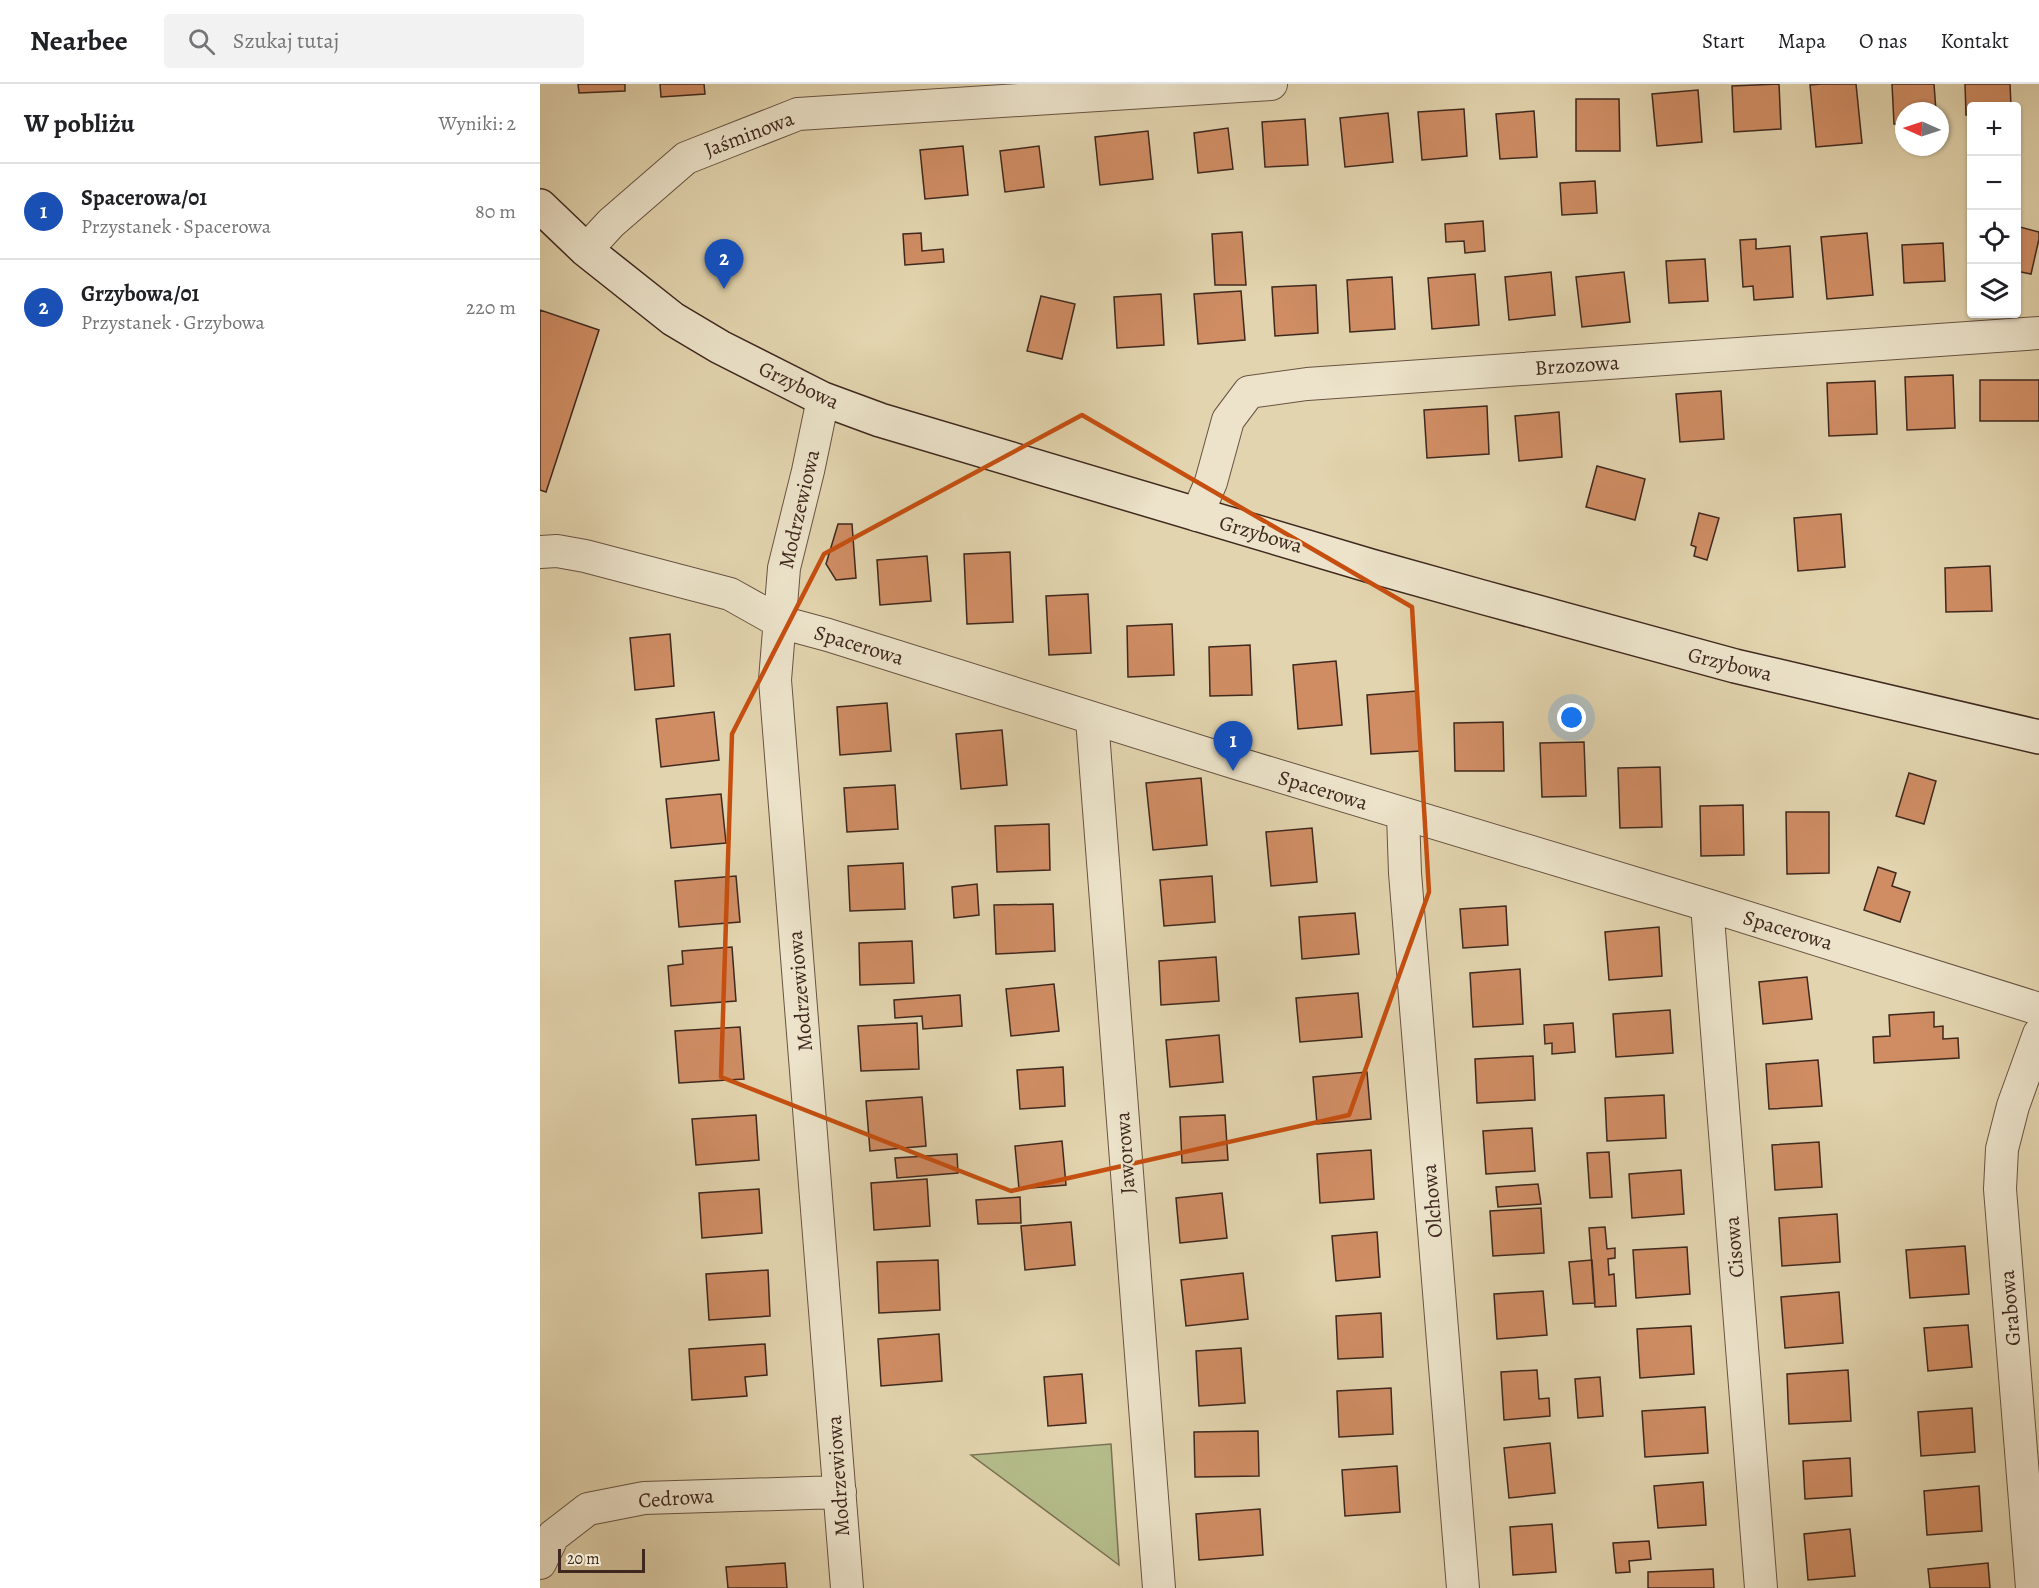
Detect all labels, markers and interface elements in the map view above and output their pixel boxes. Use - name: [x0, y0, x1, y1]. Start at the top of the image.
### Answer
- search box: [164, 14, 584, 68]
- text: Nearbee: [30, 22, 128, 60]
- icon: search: [185, 25, 218, 58]
- text: Szukaj tutaj: [233, 26, 339, 56]
- text: Start: [1702, 27, 1745, 55]
- text: Mapa: [1778, 27, 1826, 55]
- text: O nas: [1859, 27, 1907, 55]
- text: Kontakt: [1940, 27, 2009, 55]
- north arrow: [1895, 102, 1949, 156]
- map controls: [1967, 102, 2021, 318]
- button: +: [1967, 102, 2021, 156]
- street label: Jaśminowa: [700, 104, 798, 164]
- text: W pobliżu: [24, 106, 135, 141]
- text: Wyniki: 2: [439, 110, 516, 137]
- button: −: [1967, 156, 2021, 210]
- text: Spacerowa/01: [81, 183, 207, 213]
- text: 1: [40, 198, 47, 225]
- text: 80 m: [475, 198, 516, 225]
- button: locate: [1967, 210, 2021, 264]
- text: Przystanek · Spacerowa: [81, 213, 271, 240]
- pin: 2: [704, 240, 744, 289]
- button: layers: [1967, 264, 2021, 318]
- text: Grzybowa/01: [81, 279, 199, 309]
- text: 2: [39, 294, 48, 321]
- text: 220 m: [466, 294, 516, 321]
- text: Przystanek · Grzybowa: [81, 309, 265, 336]
- street label: Brzozowa: [1534, 348, 1620, 382]
- street label: Grzybowa: [754, 354, 844, 416]
- street label: Modrzewiowa: [772, 447, 826, 571]
- street label: Grzybowa: [1216, 508, 1306, 560]
- street label: Spacerowa: [811, 618, 907, 672]
- street label: Grzybowa: [1685, 640, 1775, 688]
- your location: [1557, 703, 1586, 732]
- pin: 1: [1214, 722, 1252, 771]
- street label: Spacerowa: [1275, 763, 1371, 817]
- street label: Spacerowa: [1740, 903, 1836, 957]
- street label: Modrzewiowa: [781, 929, 819, 1053]
- street label: Jaworowa: [1108, 1111, 1142, 1195]
- street label: Olchowa: [1415, 1163, 1449, 1239]
- street label: Cisowa: [1717, 1215, 1751, 1279]
- street label: Grabowa: [1993, 1269, 2027, 1347]
- street label: Modrzewiowa: [820, 1414, 856, 1537]
- street label: Cedrowa: [637, 1481, 715, 1515]
- scale bar: [558, 1546, 645, 1574]
- text: 20 m: [567, 1548, 600, 1570]

